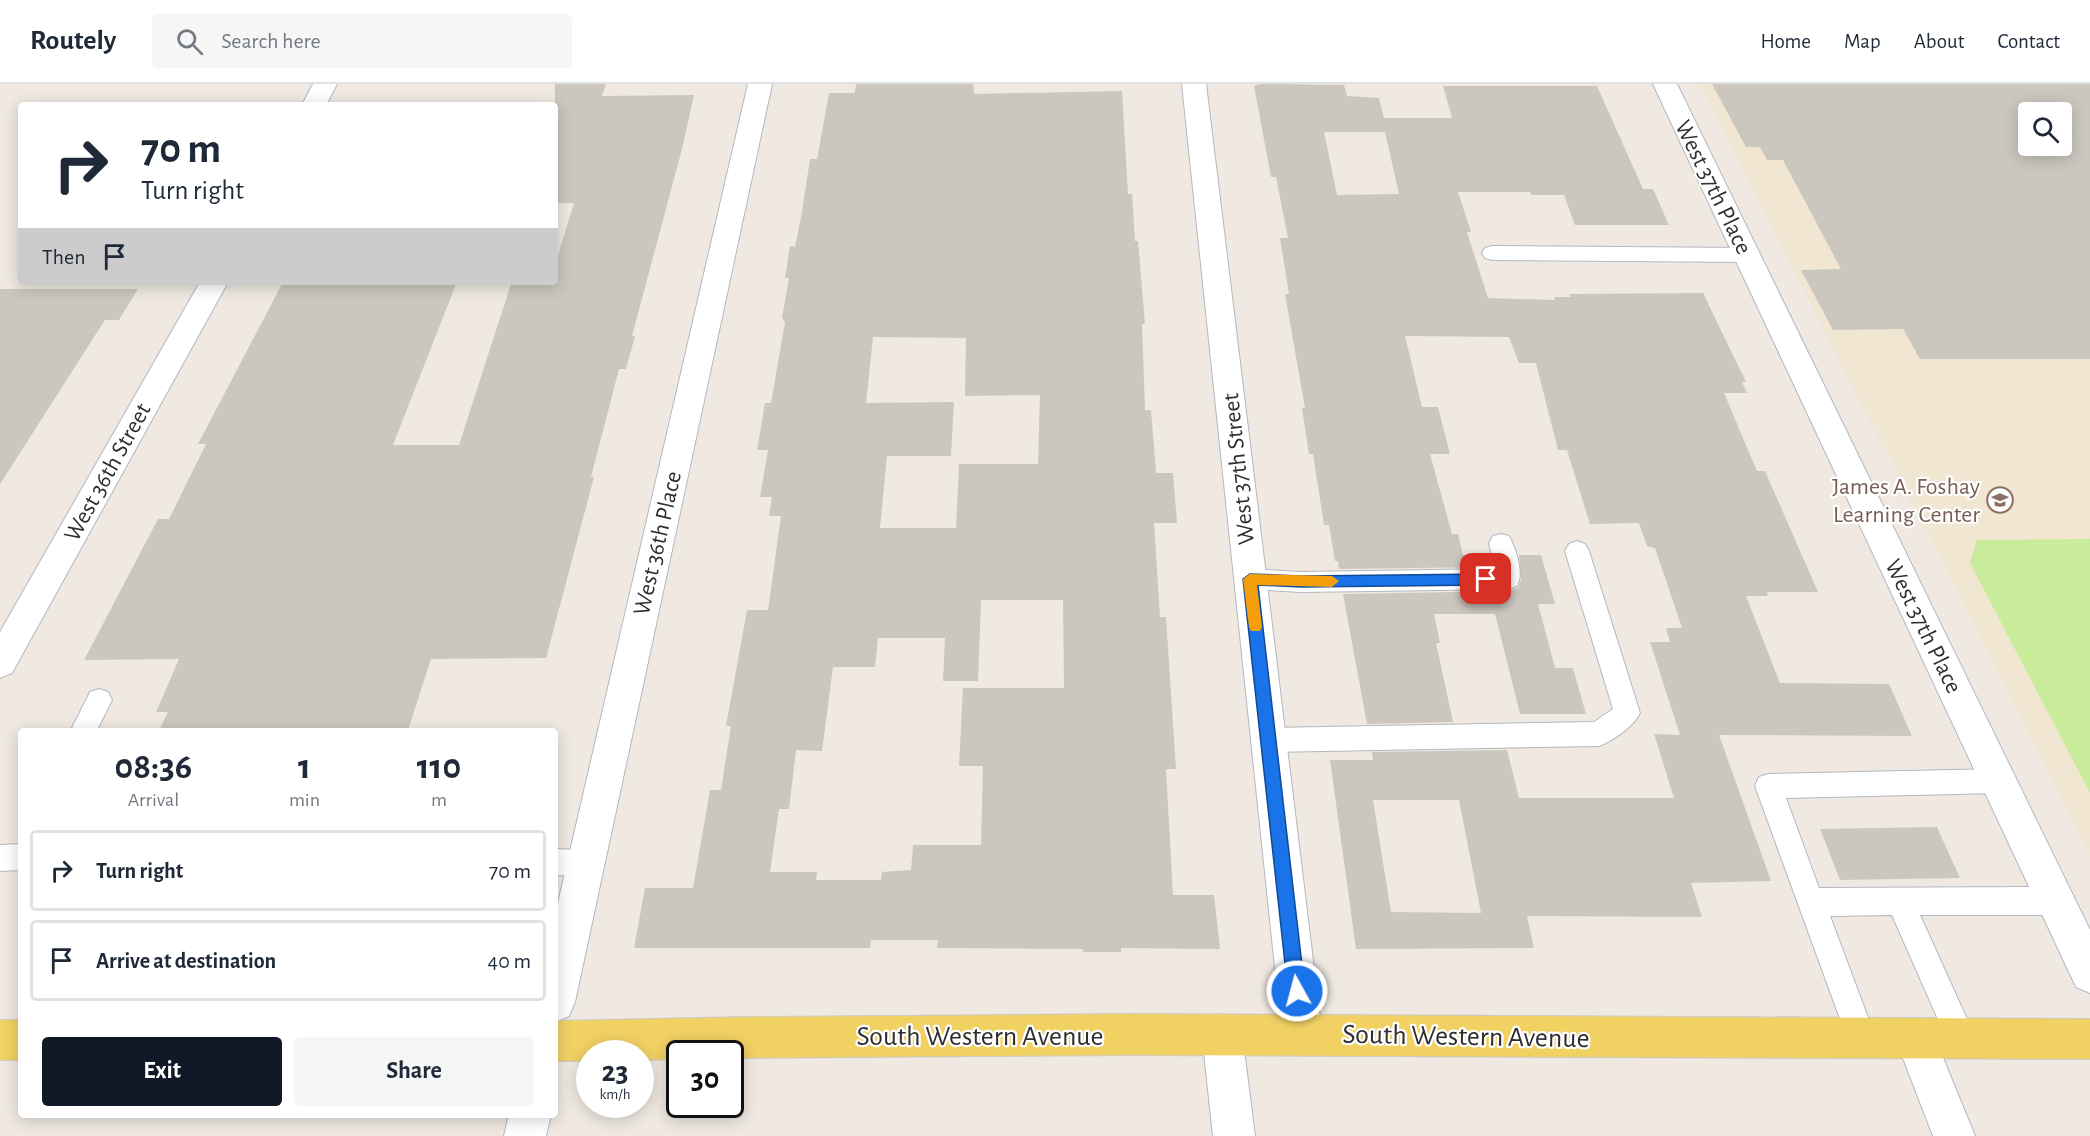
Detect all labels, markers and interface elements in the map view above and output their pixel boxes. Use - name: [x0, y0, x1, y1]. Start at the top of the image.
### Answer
- search box: [152, 14, 572, 68]
- icon: search: [173, 25, 206, 58]
- text: Routely: [30, 27, 116, 55]
- text: Search here: [221, 30, 321, 52]
- text: Home: [1760, 31, 1811, 52]
- text: Map: [1844, 31, 1881, 52]
- text: About: [1914, 31, 1964, 52]
- text: Contact: [1997, 31, 2060, 52]
- map controls: [2018, 102, 2072, 156]
- button: search: [2018, 102, 2072, 156]
- street label: West 37th Place: [1670, 117, 1756, 258]
- icon: right: [42, 126, 120, 204]
- text: 70 m: [141, 128, 221, 170]
- text: Turn right: [141, 177, 244, 204]
- icon: arrive: [98, 240, 131, 273]
- text: Then: [42, 246, 86, 268]
- street label: West 37th Street: [1219, 392, 1259, 546]
- street label: West 36th Street: [60, 399, 156, 546]
- street label: West 36th Place: [630, 469, 686, 618]
- place label: James A. Foshay Learning Center: [1832, 475, 1980, 527]
- school or university icon: James A. Foshay Learning Center: [1985, 485, 2015, 515]
- pin: [1460, 553, 1511, 604]
- street label: West 37th Place: [1880, 556, 1966, 697]
- icon: arrive: [1469, 562, 1502, 595]
- text: 08:36: [115, 749, 192, 785]
- text: 1: [298, 749, 311, 785]
- text: 110: [417, 749, 461, 785]
- text: Arrival: [128, 790, 179, 810]
- text: min: [289, 790, 320, 810]
- text: m: [431, 790, 447, 810]
- icon: right: [45, 854, 78, 887]
- text: Turn right: [96, 860, 183, 882]
- text: 70 m: [489, 860, 531, 882]
- icon: arrive: [45, 944, 78, 977]
- text: Arrive at destination: [96, 950, 276, 972]
- text: 40 m: [488, 950, 531, 972]
- position arrow: [1265, 959, 1329, 1023]
- street label: South Western Avenue: [1342, 1021, 1590, 1053]
- street label: South Western Avenue: [856, 1023, 1104, 1051]
- button: Exit: [42, 1037, 282, 1106]
- button: Share: [294, 1037, 534, 1106]
- speed limit sign: 30: [666, 1040, 744, 1118]
- text: 23: [601, 1057, 629, 1087]
- text: km/h: [600, 1087, 630, 1102]

